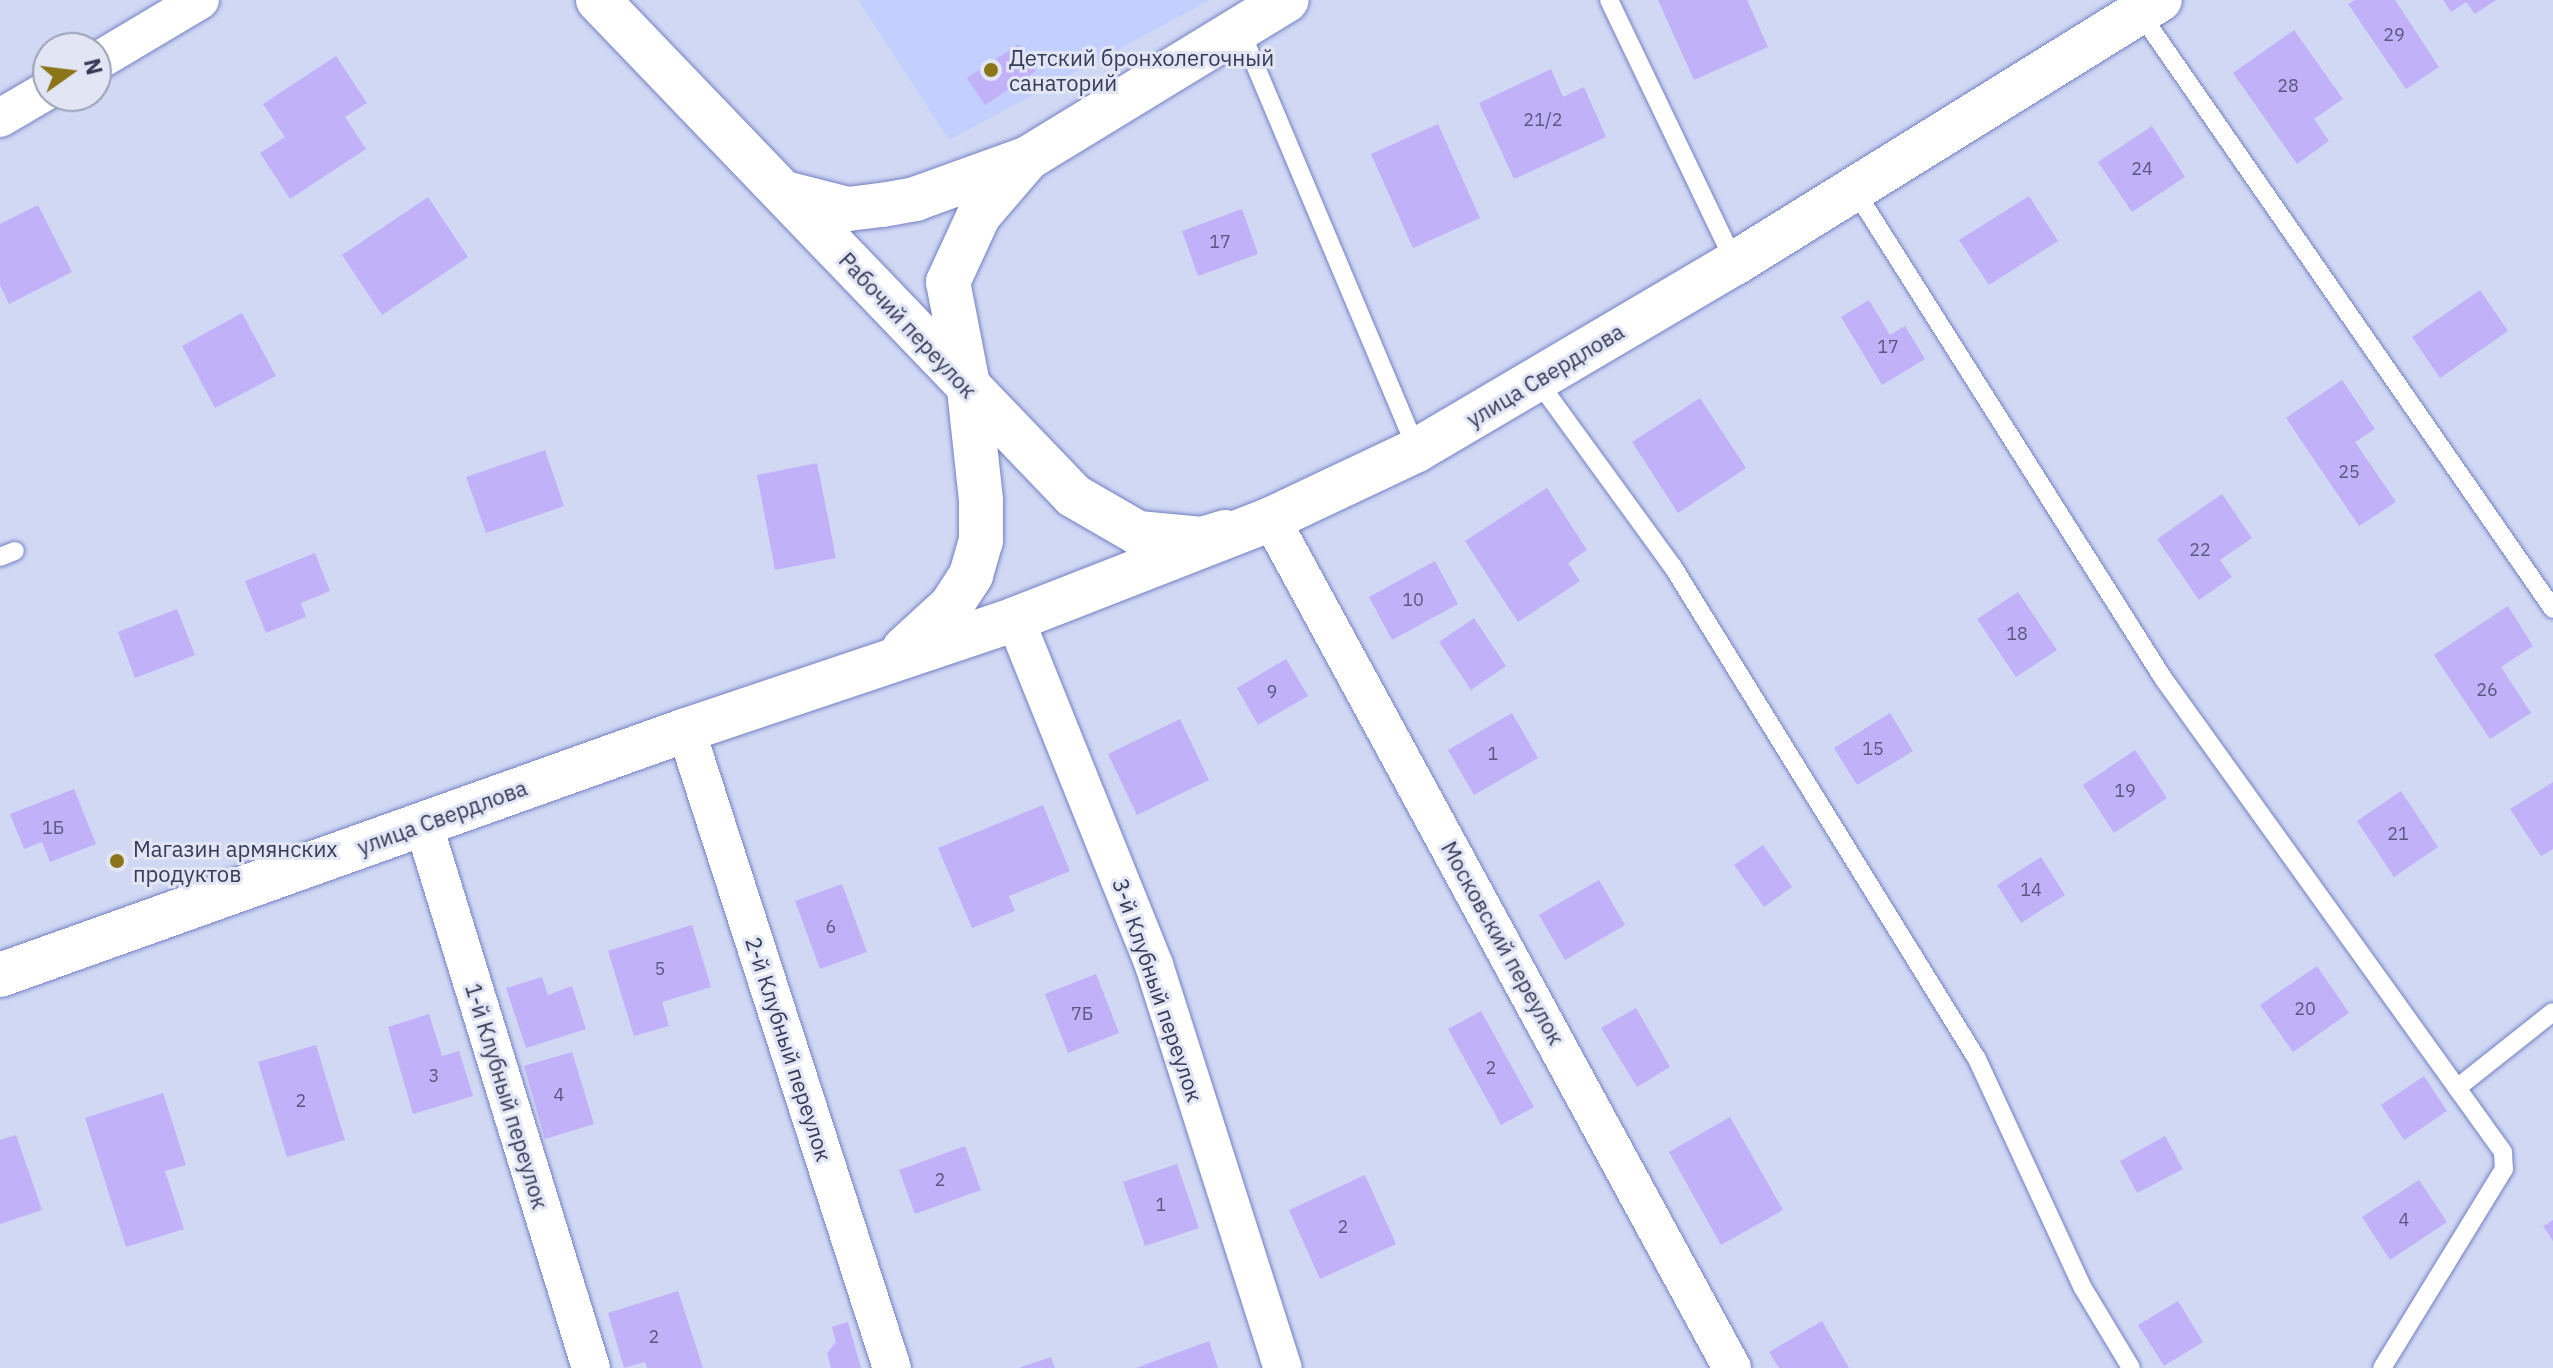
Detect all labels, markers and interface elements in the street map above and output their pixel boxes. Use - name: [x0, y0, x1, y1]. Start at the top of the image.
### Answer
- house number: 29: [2383, 24, 2405, 46]
- north arrow: [32, 32, 112, 112]
- place label: Детский бронхолегочный санаторий: [1009, 44, 1274, 96]
- text: N: [78, 55, 110, 78]
- marker: Детский бронхолегочный санаторий: [980, 59, 1002, 81]
- house number: 28: [2277, 75, 2299, 97]
- house number: 21/2: [1523, 109, 1563, 131]
- house number: 24: [2131, 158, 2153, 180]
- house number: 17: [1209, 231, 1231, 253]
- street label: Рабочий переулок: [834, 247, 982, 403]
- street label: улица Свердлова: [1462, 318, 1628, 432]
- house number: 17: [1877, 336, 1899, 358]
- house number: 25: [2338, 461, 2360, 483]
- house number: 22: [2189, 539, 2211, 561]
- house number: 10: [1402, 589, 1424, 611]
- house number: 18: [2006, 623, 2028, 645]
- house number: 26: [2476, 679, 2498, 701]
- house number: 9: [1267, 681, 1277, 703]
- house number: 15: [1862, 738, 1884, 760]
- house number: 1: [1488, 743, 1498, 765]
- street label: улица Свердлова: [353, 774, 531, 860]
- house number: 19: [2114, 780, 2136, 802]
- house number: 1Б: [42, 817, 64, 839]
- house number: 21: [2387, 823, 2409, 845]
- place label: Магазин армянских продуктов: [133, 835, 337, 886]
- street label: Московский переулок: [1436, 837, 1570, 1049]
- marker: Магазин армянских продуктов: [108, 852, 126, 870]
- street label: 3-й Клубный переулок: [1107, 875, 1209, 1105]
- house number: 14: [2020, 879, 2042, 901]
- house number: 6: [826, 916, 836, 938]
- street label: 2-й Клубный переулок: [740, 933, 838, 1165]
- house number: 5: [655, 958, 665, 980]
- street label: 1-й Клубный переулок: [460, 980, 554, 1212]
- house number: 20: [2294, 998, 2316, 1020]
- house number: 7Б: [1071, 1003, 1093, 1025]
- house number: 2: [1486, 1057, 1496, 1079]
- house number: 3: [429, 1065, 439, 1087]
- house number: 4: [554, 1084, 564, 1106]
- house number: 2: [296, 1090, 306, 1112]
- house number: 2: [935, 1169, 945, 1191]
- house number: 1: [1156, 1194, 1166, 1216]
- house number: 4: [2399, 1209, 2409, 1231]
- house number: 2: [1338, 1216, 1348, 1238]
- house number: 2: [649, 1326, 659, 1348]

